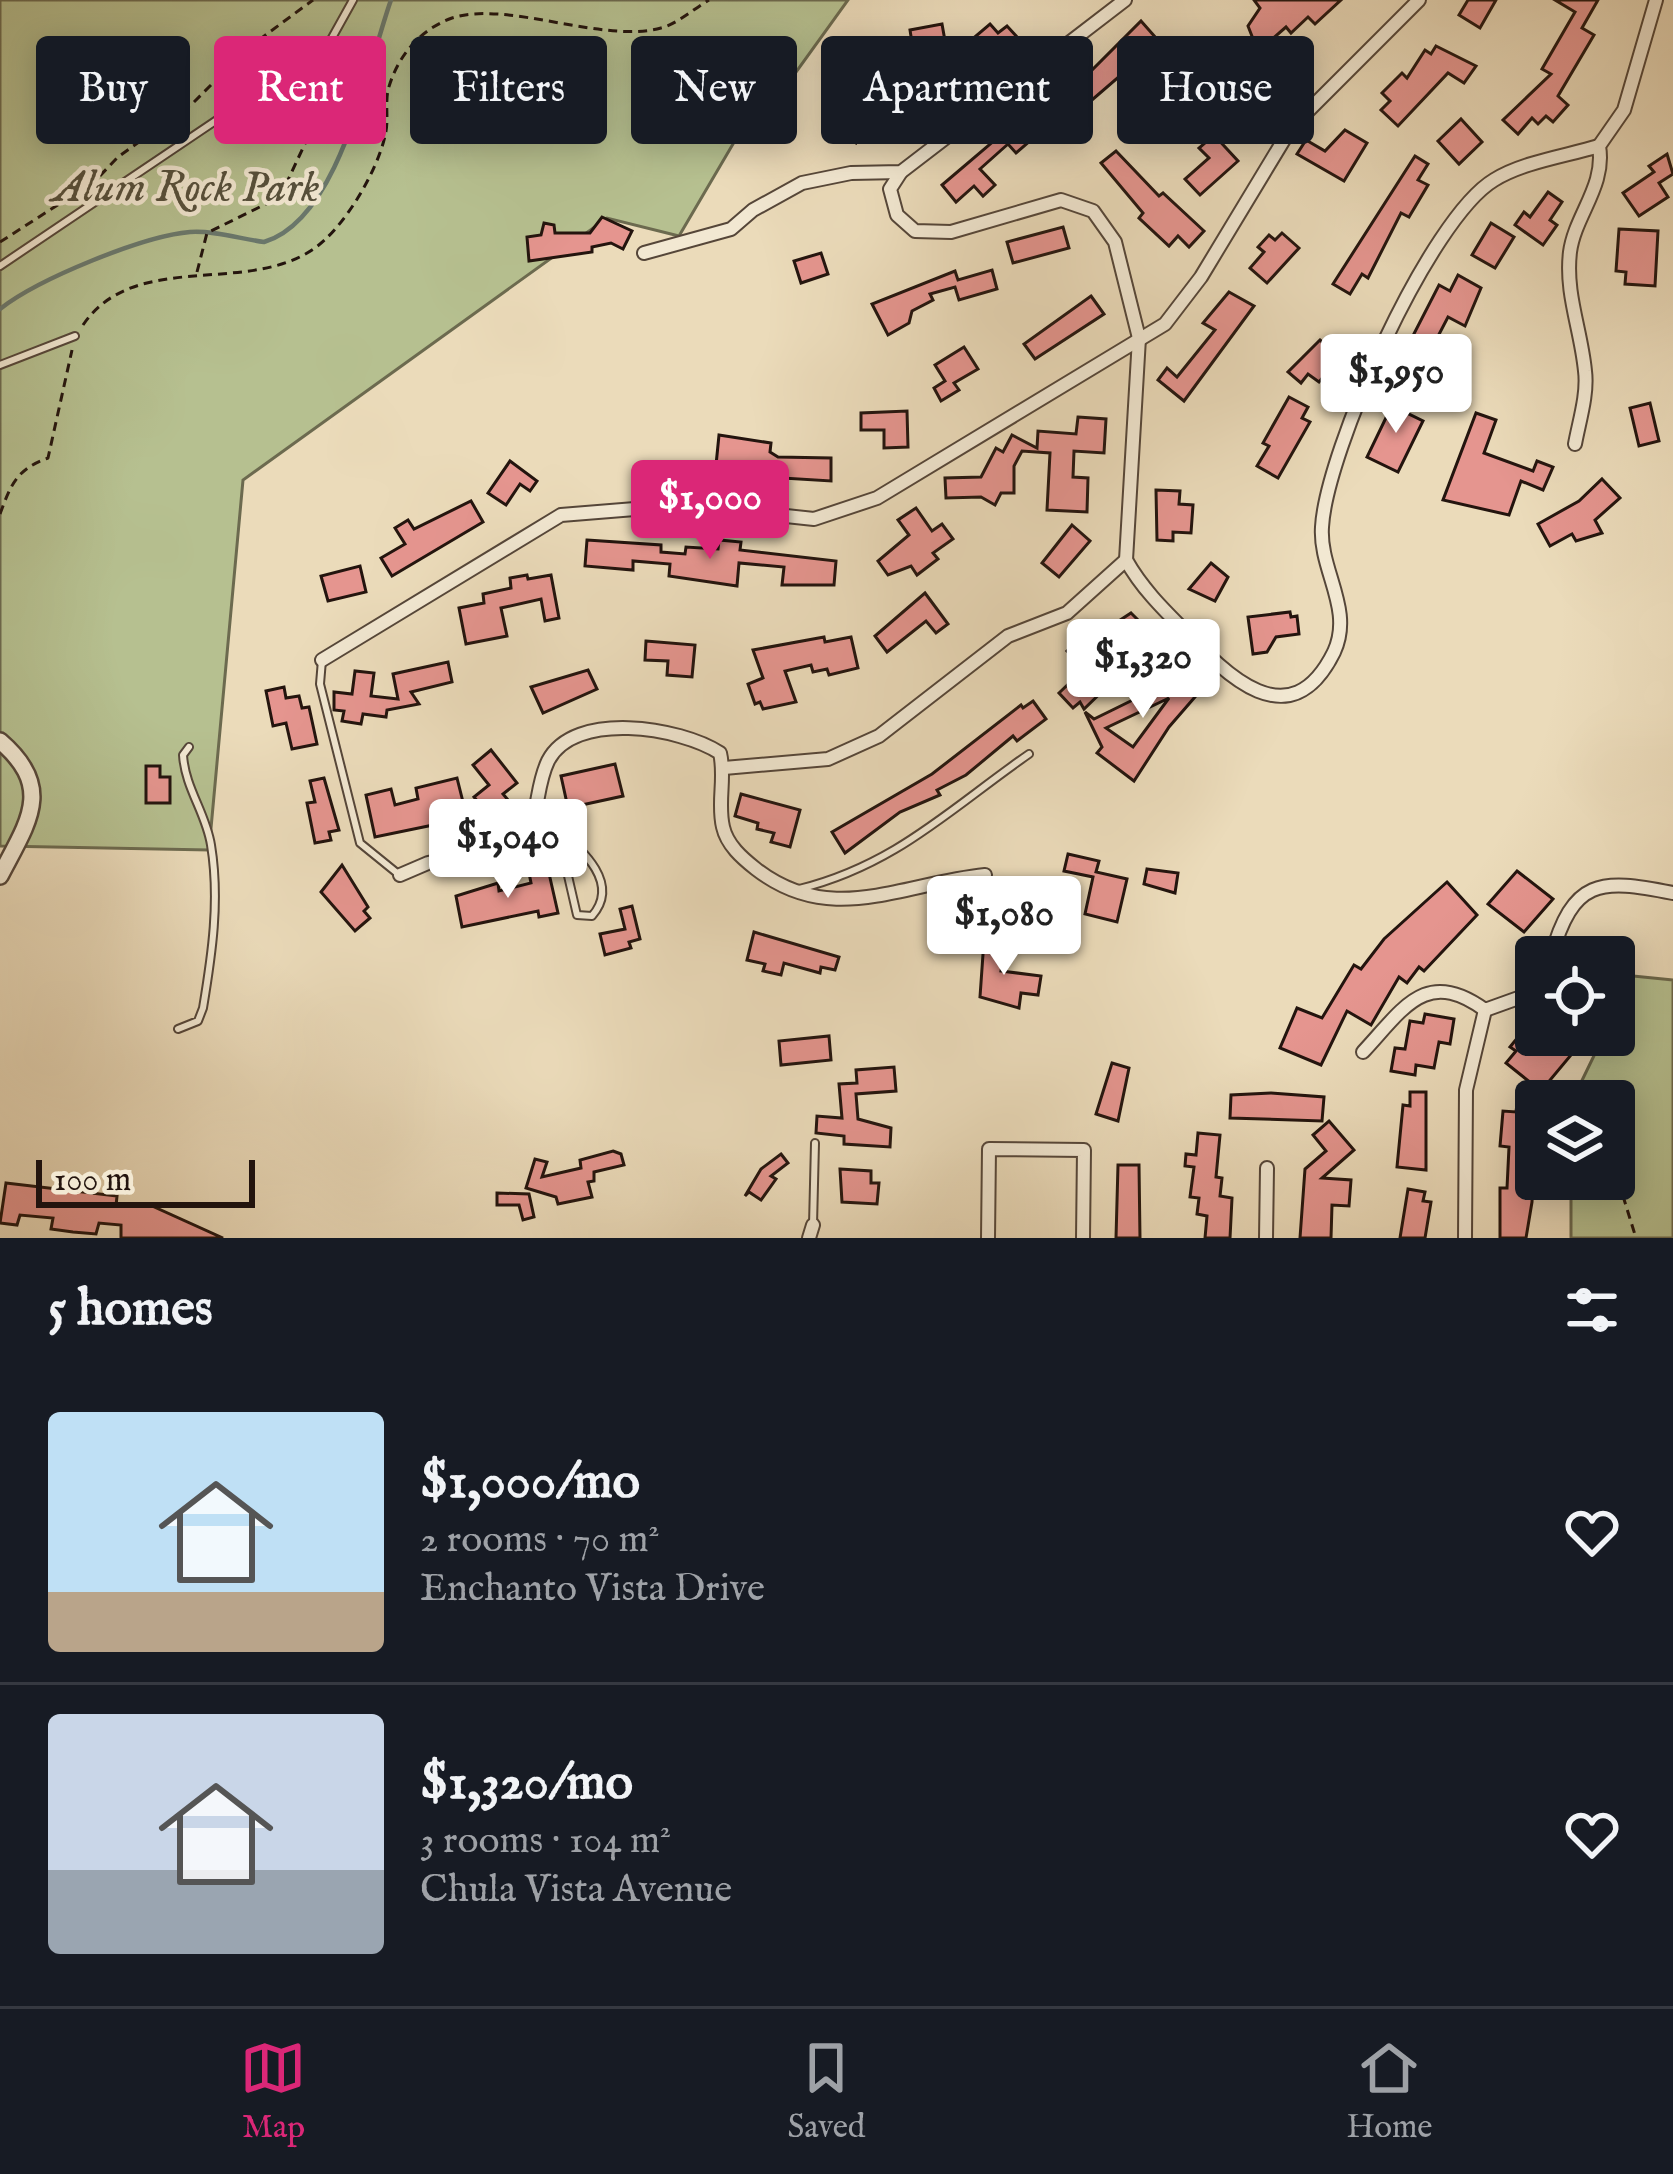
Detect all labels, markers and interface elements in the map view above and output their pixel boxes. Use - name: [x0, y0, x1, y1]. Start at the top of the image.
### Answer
- chip: Buy: [36, 36, 190, 144]
- chip: Rent: [214, 36, 386, 144]
- chip: Filters: [410, 36, 607, 144]
- chip: New: [631, 36, 797, 144]
- chip: Apartment: [821, 36, 1093, 144]
- chip: House: [1117, 36, 1314, 144]
- park label: Alum Rock Park: [48, 160, 320, 217]
- pin: $1,950: [1298, 334, 1494, 436]
- text: $1,950: [1348, 348, 1444, 397]
- pin: $1,000: [612, 460, 808, 562]
- text: $1,000: [658, 474, 762, 523]
- pin: $1,320: [1045, 619, 1241, 721]
- text: $1,320: [1094, 633, 1192, 682]
- pin: $1,040: [410, 799, 606, 901]
- text: $1,040: [456, 813, 560, 862]
- pin: $1,080: [906, 876, 1102, 978]
- text: $1,080: [954, 890, 1054, 939]
- map controls: [1515, 936, 1635, 1200]
- button: locate: [1515, 936, 1635, 1056]
- button: layers: [1515, 1080, 1635, 1200]
- scale bar: [36, 1154, 255, 1207]
- text: 100 m: [54, 1160, 131, 1202]
- icon: filters: [1559, 1277, 1625, 1343]
- text: 5 homes: [48, 1278, 213, 1343]
- text: $1,000/mo: [420, 1451, 640, 1516]
- icon: home: [144, 1460, 288, 1604]
- icon: heart: [1559, 1499, 1625, 1565]
- text: 2 rooms · 70 m²: [420, 1516, 660, 1565]
- text: Enchanto Vista Drive: [420, 1565, 765, 1614]
- text: $1,320/mo: [420, 1752, 633, 1817]
- icon: home: [144, 1762, 288, 1906]
- icon: heart: [1559, 1801, 1625, 1867]
- text: 3 rooms · 104 m²: [420, 1817, 671, 1866]
- text: Chula Vista Avenue: [420, 1866, 732, 1915]
- tab: Map: [240, 2035, 306, 2149]
- tab: Saved: [787, 2035, 865, 2149]
- tab: Home: [1346, 2035, 1433, 2149]

